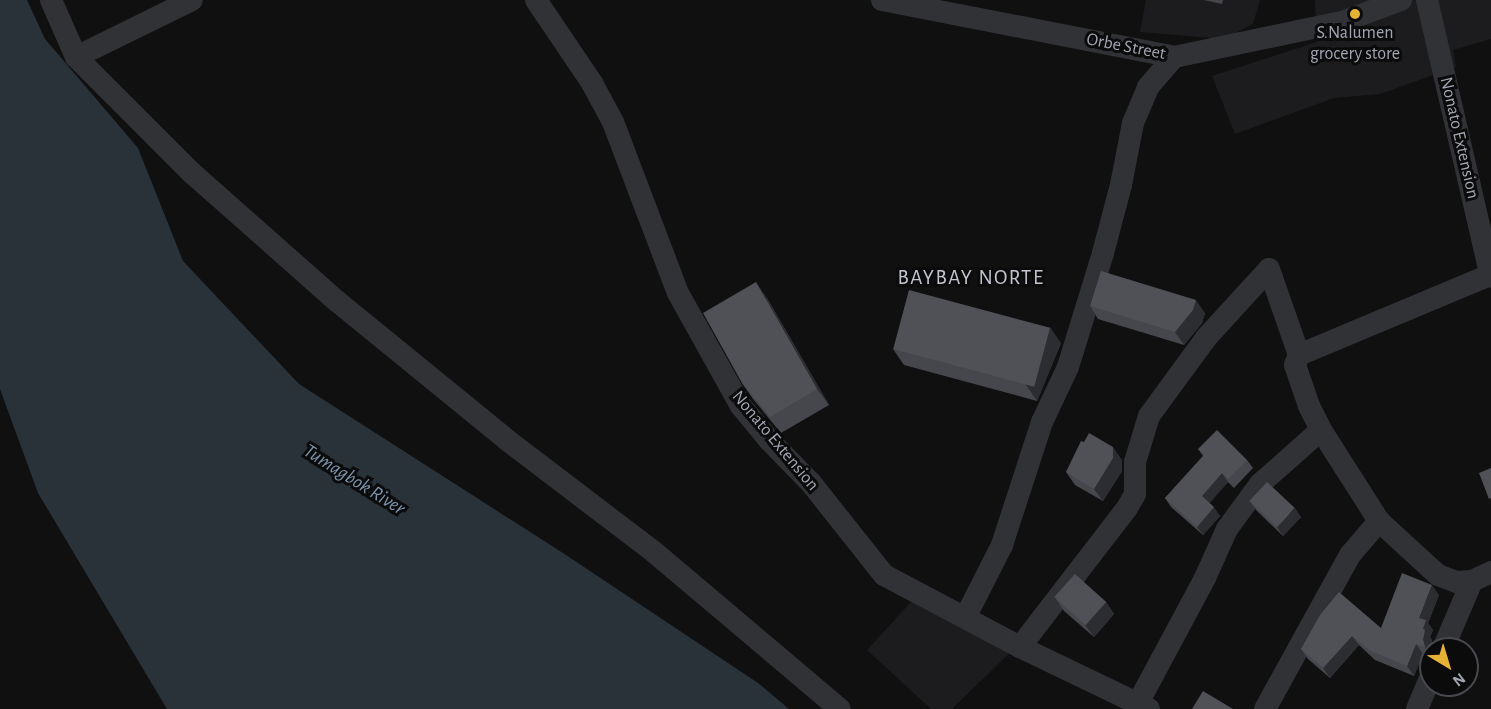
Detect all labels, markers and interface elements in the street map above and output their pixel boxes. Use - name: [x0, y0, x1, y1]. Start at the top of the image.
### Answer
- marker: S.Nalumen grocery store: [1348, 7, 1362, 21]
- place label: S.Nalumen grocery store: [1310, 23, 1400, 66]
- street label: Orbe Street: [1085, 29, 1167, 65]
- street label: Nonato Extension: [1435, 75, 1483, 201]
- district label: BAYBAY NORTE: [897, 265, 1045, 291]
- street label: Nonato Extension: [727, 387, 823, 495]
- water label: Tumagbok River: [299, 439, 409, 521]
- north arrow: [1419, 637, 1479, 697]
- text: N: [1450, 670, 1468, 689]

